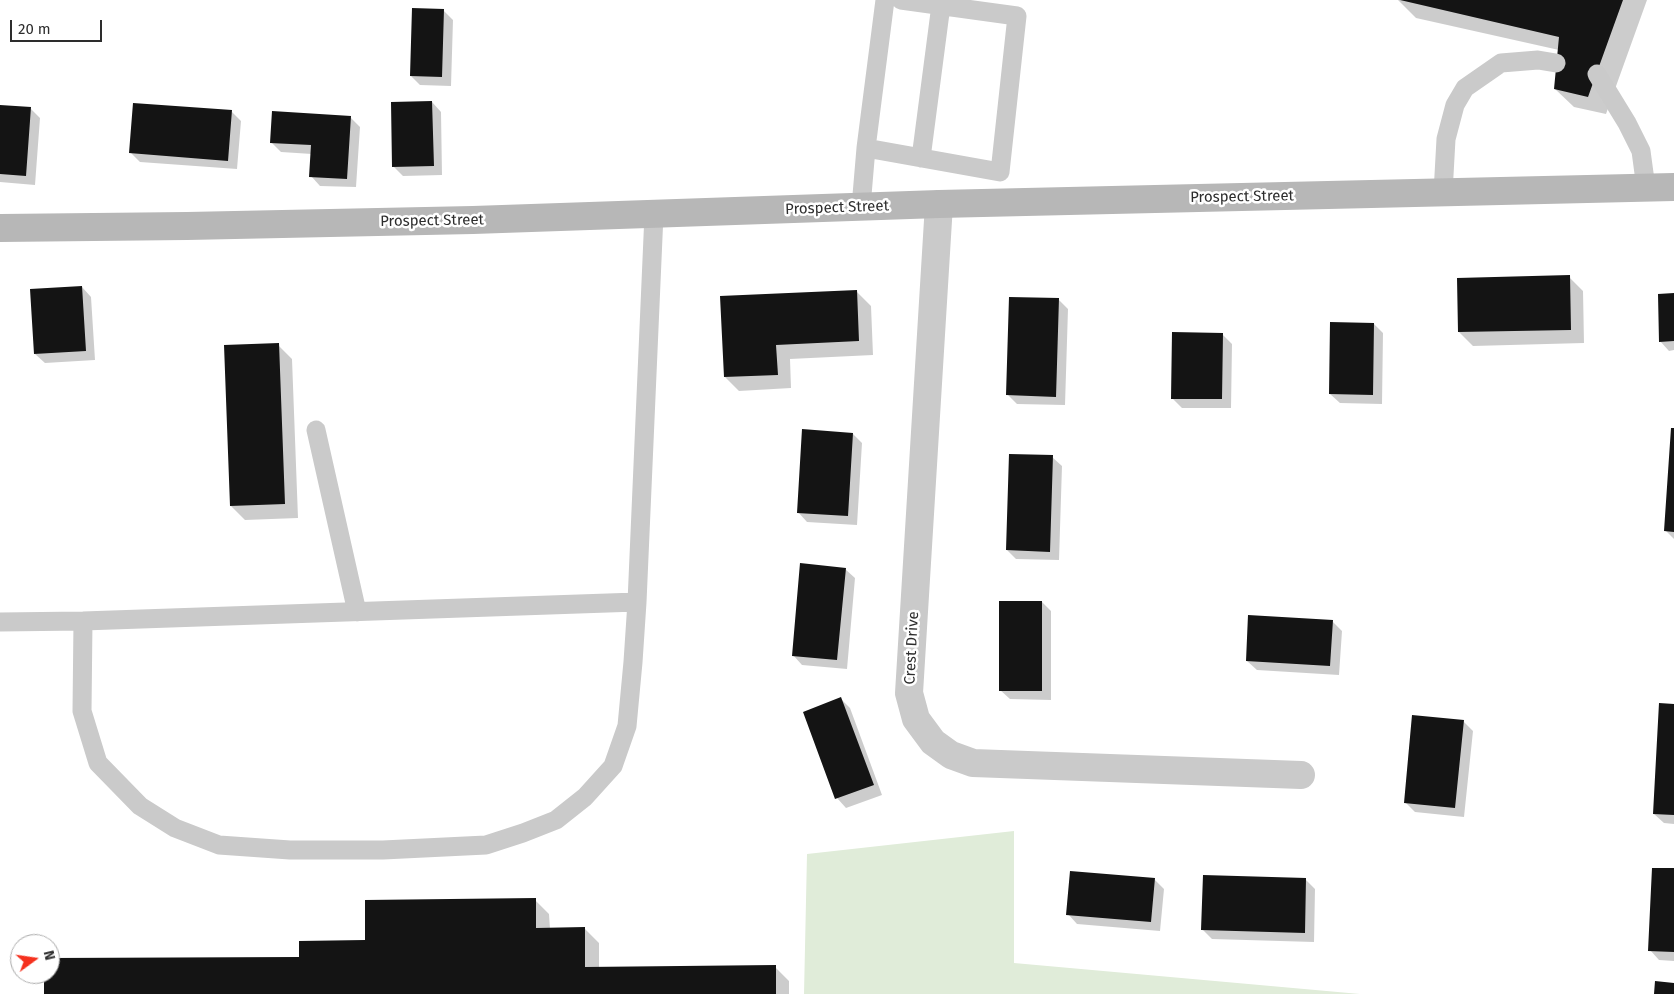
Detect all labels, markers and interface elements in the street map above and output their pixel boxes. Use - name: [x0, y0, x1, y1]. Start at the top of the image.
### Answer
- scale bar: [12, 10, 105, 42]
- text: 20 m: [18, 20, 51, 38]
- street label: Prospect Street: [1190, 187, 1294, 207]
- street label: Prospect Street: [785, 197, 889, 219]
- street label: Prospect Street: [380, 211, 484, 231]
- street label: Crest Drive: [901, 611, 923, 685]
- north arrow: [10, 934, 60, 984]
- text: N: [40, 949, 58, 962]

